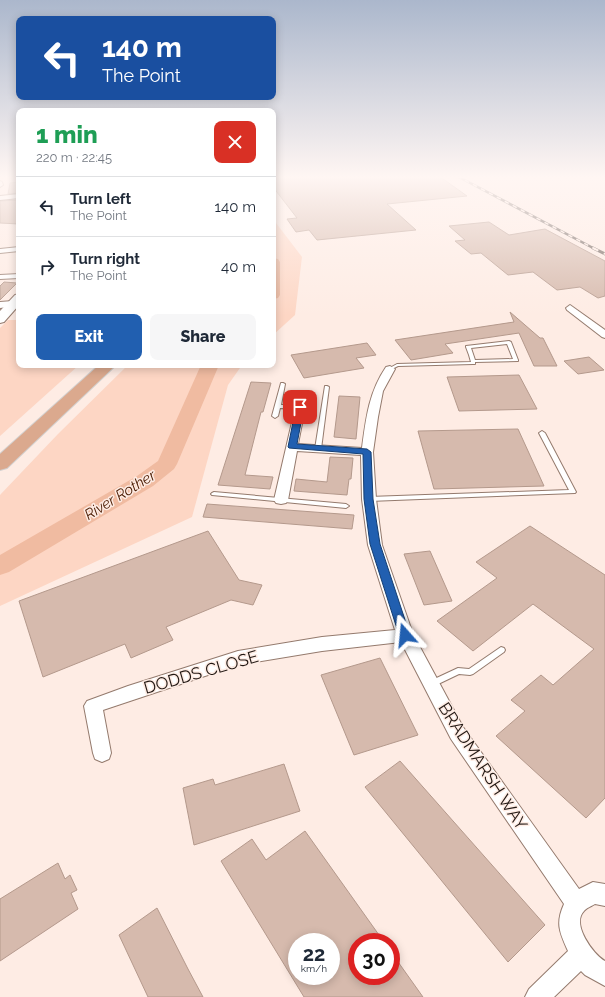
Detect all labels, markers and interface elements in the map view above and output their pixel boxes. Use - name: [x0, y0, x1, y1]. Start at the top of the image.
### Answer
- text: 140 m: [102, 31, 182, 64]
- icon: left: [36, 32, 88, 84]
- text: The Point: [102, 65, 181, 86]
- text: 1 min: [36, 120, 98, 149]
- button: close: [214, 121, 256, 163]
- text: 220 m · 22:45: [36, 150, 112, 165]
- text: Turn left: [70, 190, 131, 208]
- icon: left: [36, 196, 58, 218]
- text: 140 m: [215, 198, 256, 216]
- text: The Point: [70, 208, 127, 223]
- text: Turn right: [70, 250, 140, 268]
- icon: right: [36, 256, 58, 278]
- text: 40 m: [221, 258, 256, 276]
- text: The Point: [70, 268, 127, 283]
- button: Exit: [36, 314, 142, 360]
- button: Share: [150, 314, 256, 360]
- pin: [283, 390, 317, 424]
- icon: arrive: [289, 396, 311, 418]
- water label: River Rother: [81, 466, 160, 524]
- position arrow: [384, 614, 426, 656]
- street label: DODDS CLOSE: [141, 646, 261, 698]
- street label: BRADMARSH WAY: [434, 698, 532, 834]
- speed limit sign: 30: [348, 933, 400, 985]
- text: 22: [303, 942, 325, 966]
- text: km/h: [301, 963, 327, 974]

